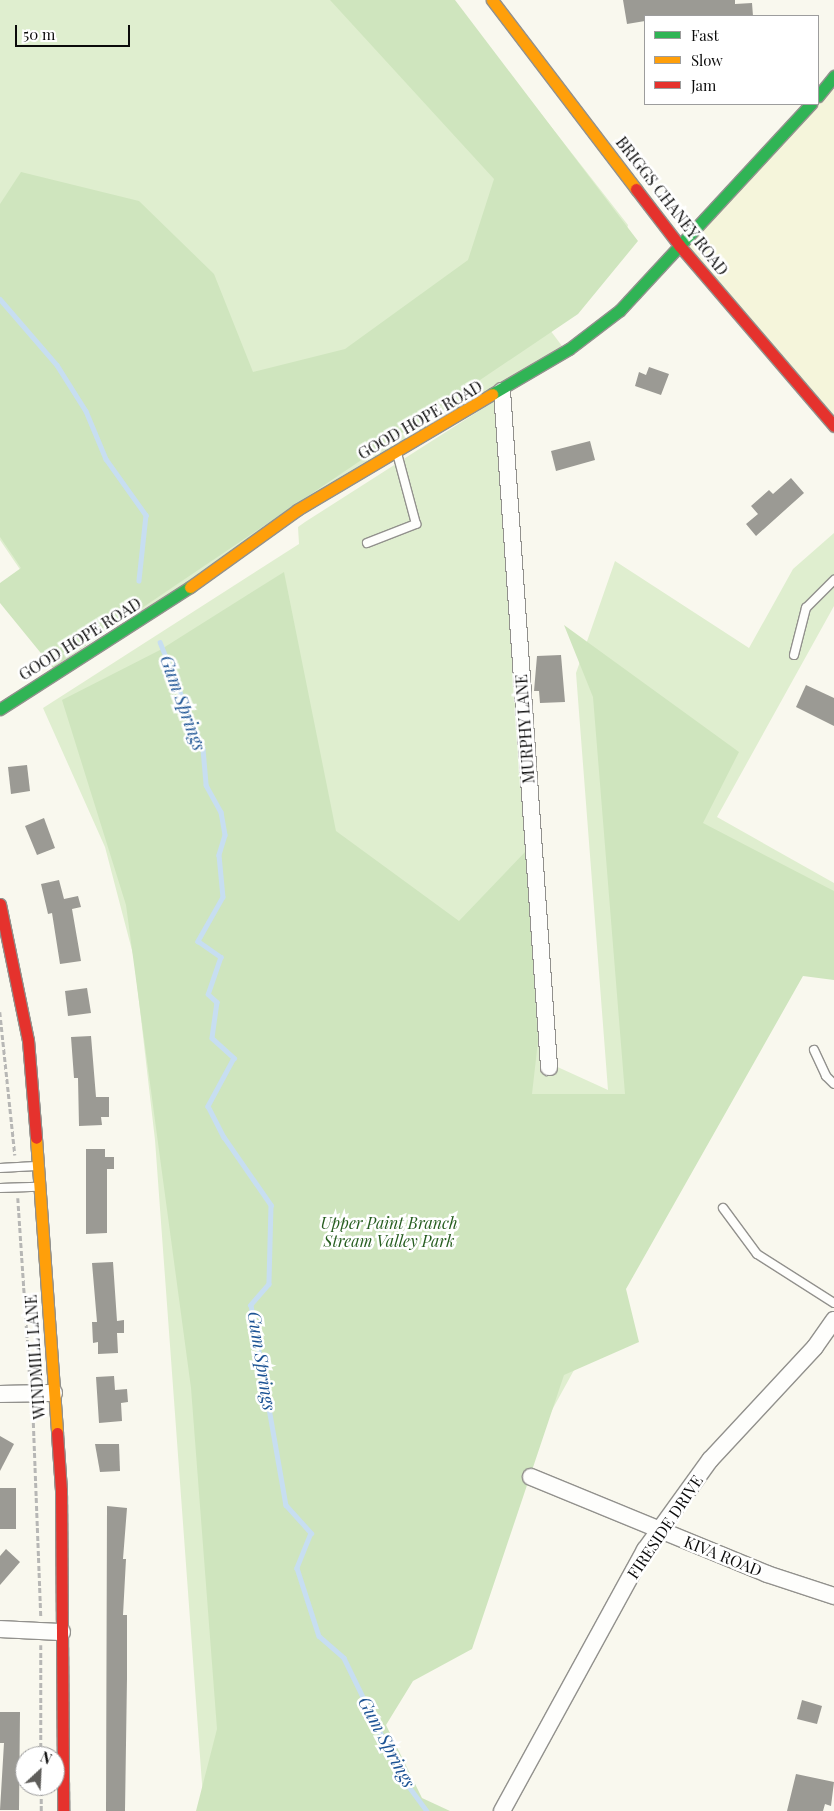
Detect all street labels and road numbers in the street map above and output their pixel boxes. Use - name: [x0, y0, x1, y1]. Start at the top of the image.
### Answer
- street label: BRIGGS CHANEY ROAD: [612, 133, 732, 279]
- street label: GOOD HOPE ROAD: [354, 377, 486, 463]
- street label: GOOD HOPE ROAD: [15, 594, 145, 684]
- street label: MURPHY LANE: [512, 673, 538, 785]
- street label: WINDMILL LANE: [21, 1294, 49, 1420]
- street label: FIRESIDE DRIVE: [623, 1472, 707, 1582]
- street label: KIVA ROAD: [681, 1532, 765, 1580]

